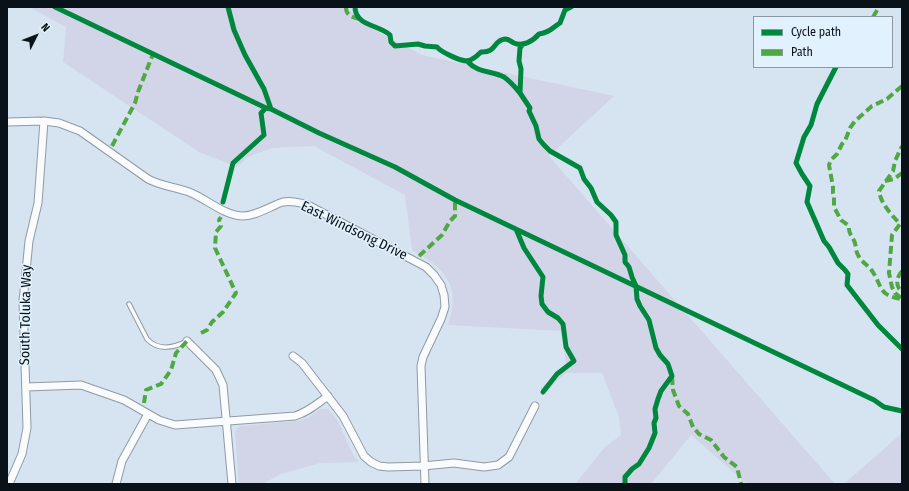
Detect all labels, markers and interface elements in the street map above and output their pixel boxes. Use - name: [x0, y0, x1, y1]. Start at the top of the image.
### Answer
- north arrow: [16, 16, 56, 56]
- legend: [753, 16, 893, 68]
- text: N: [38, 21, 52, 34]
- text: Cycle path: [791, 25, 841, 39]
- text: Path: [791, 45, 813, 59]
- street label: East Windsong Drive: [298, 198, 410, 264]
- street label: South Toluka Way: [17, 265, 35, 365]

